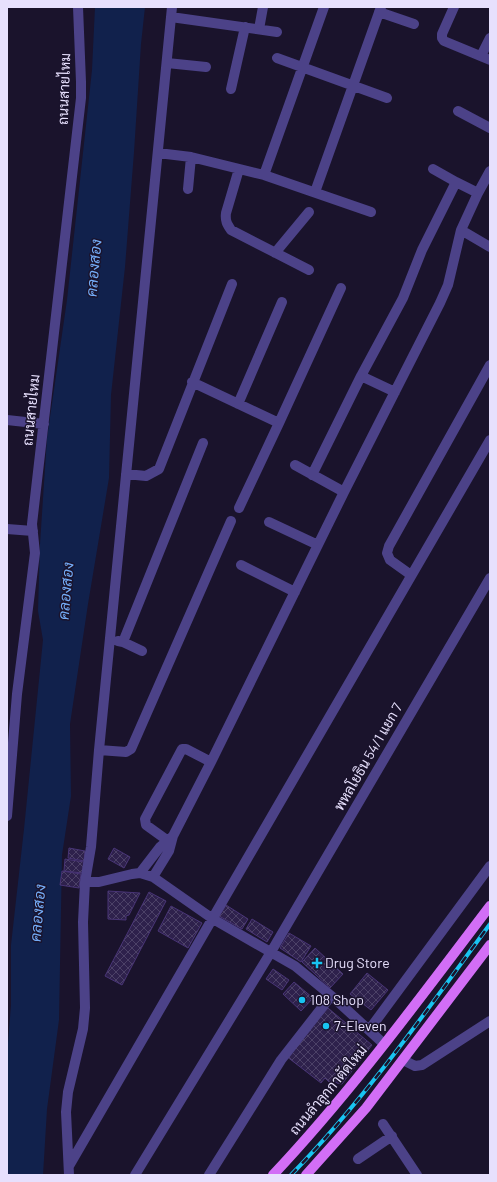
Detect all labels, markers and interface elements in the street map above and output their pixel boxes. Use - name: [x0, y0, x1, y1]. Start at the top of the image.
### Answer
- street label: ถนนสายไหม: [54, 53, 73, 125]
- water label: คลองสอง: [82, 238, 104, 297]
- street label: ถนนสายไหม: [18, 373, 43, 447]
- water label: คลองสอง: [54, 561, 76, 620]
- street label: พหลโยธิน 54/1 แยก 7: [330, 700, 405, 814]
- water label: คลองสอง: [26, 883, 48, 942]
- place label: Drug Store: [325, 954, 390, 971]
- marker: Drug Store: [312, 958, 322, 968]
- place label: 108 Shop: [310, 991, 364, 1008]
- marker: 108 Shop: [297, 995, 307, 1005]
- place label: 7-Eleven: [334, 1017, 387, 1034]
- marker: 7-Eleven: [321, 1021, 331, 1031]
- street label: ถนนลำลูกกาตัดใหม่: [285, 1042, 371, 1139]

